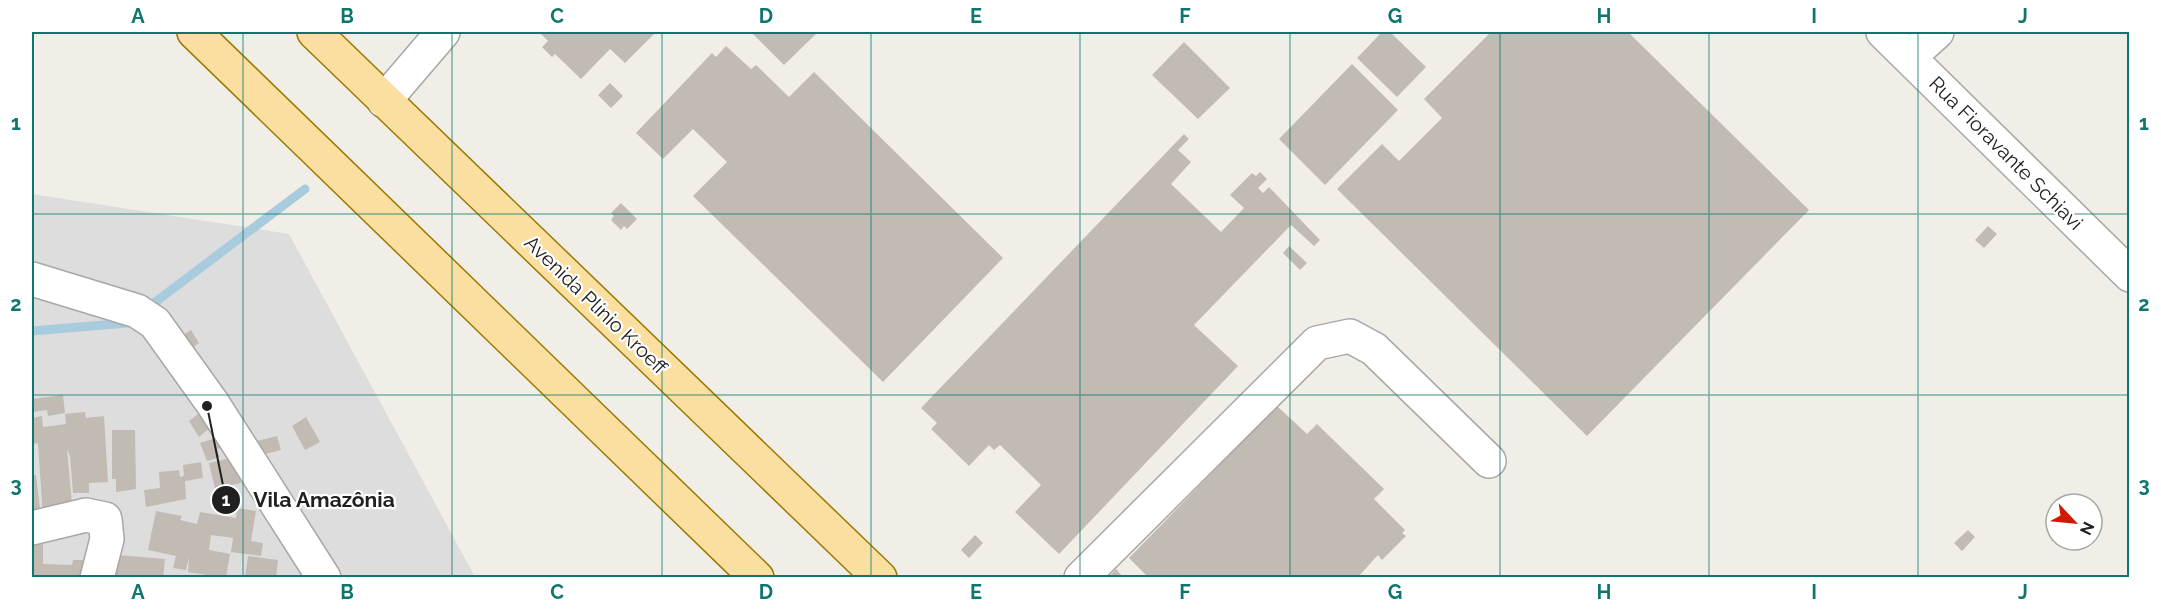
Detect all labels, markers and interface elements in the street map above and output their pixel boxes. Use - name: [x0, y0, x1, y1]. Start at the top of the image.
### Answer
- text: A: [131, 4, 145, 28]
- text: B: [340, 4, 354, 28]
- text: C: [550, 4, 564, 28]
- text: D: [759, 4, 773, 28]
- text: E: [970, 4, 982, 28]
- text: F: [1179, 4, 1191, 28]
- text: G: [1388, 4, 1402, 28]
- text: H: [1597, 4, 1611, 28]
- text: I: [1811, 4, 1817, 28]
- text: J: [2018, 4, 2028, 28]
- street label: Rua Fioravante Schiavi: [1924, 71, 2088, 235]
- text: 1: [11, 111, 21, 135]
- text: 1: [2139, 111, 2149, 135]
- street label: Avenida Plínio Kroeff: [520, 231, 673, 380]
- text: 2: [10, 292, 22, 316]
- text: 2: [2138, 292, 2150, 316]
- text: 3: [10, 473, 22, 497]
- text: 3: [2138, 473, 2150, 497]
- callout: Vila Amazônia: [211, 480, 407, 519]
- text: Vila Amazônia: [253, 487, 395, 512]
- text: 1: [222, 489, 231, 510]
- north arrow: [2044, 492, 2104, 552]
- text: N: [2076, 519, 2098, 538]
- text: A: [131, 580, 145, 604]
- text: B: [340, 580, 354, 604]
- text: C: [550, 580, 564, 604]
- text: D: [759, 580, 773, 604]
- text: E: [970, 580, 982, 604]
- text: F: [1179, 580, 1191, 604]
- text: G: [1388, 580, 1402, 604]
- text: H: [1597, 580, 1611, 604]
- text: I: [1811, 580, 1817, 604]
- text: J: [2018, 580, 2028, 604]

